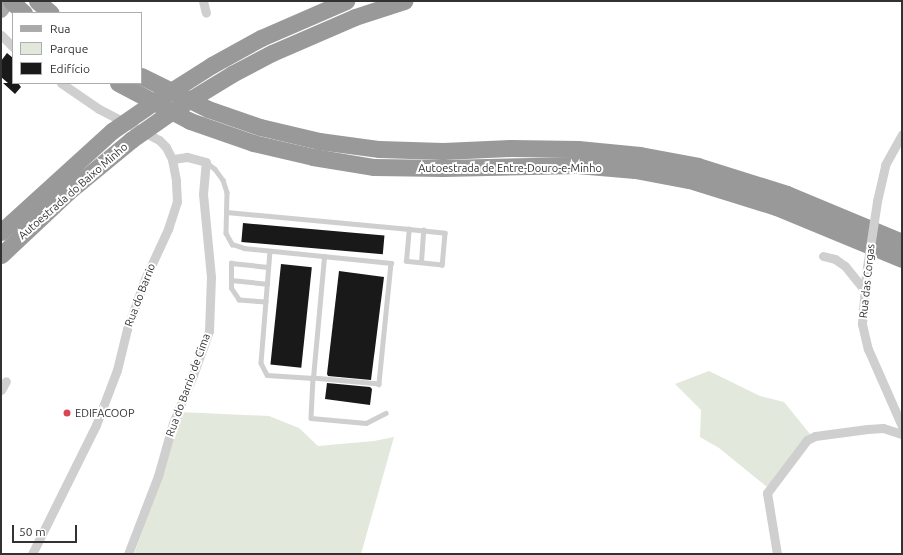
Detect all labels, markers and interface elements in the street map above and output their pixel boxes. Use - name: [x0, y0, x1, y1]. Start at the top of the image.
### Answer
- legend: [12, 12, 142, 84]
- text: Rua: [50, 22, 71, 35]
- text: Parque: [50, 42, 88, 55]
- text: Edifício: [50, 62, 90, 75]
- street label: Autoestrada do Baixo Minho: [16, 140, 130, 242]
- street label: Autoestrada de Entre-Douro-e-Minho: [418, 161, 602, 175]
- street label: Rua das Corgas: [857, 243, 877, 319]
- street label: Rua do Barrio: [122, 261, 158, 329]
- street label: Rua do Barrio de Cima: [163, 332, 213, 438]
- place label: EDIFACOOP: [75, 406, 134, 420]
- marker: EDIFACOOP: [62, 408, 72, 418]
- scale bar: [14, 517, 79, 543]
- text: 50 m: [19, 525, 46, 538]

